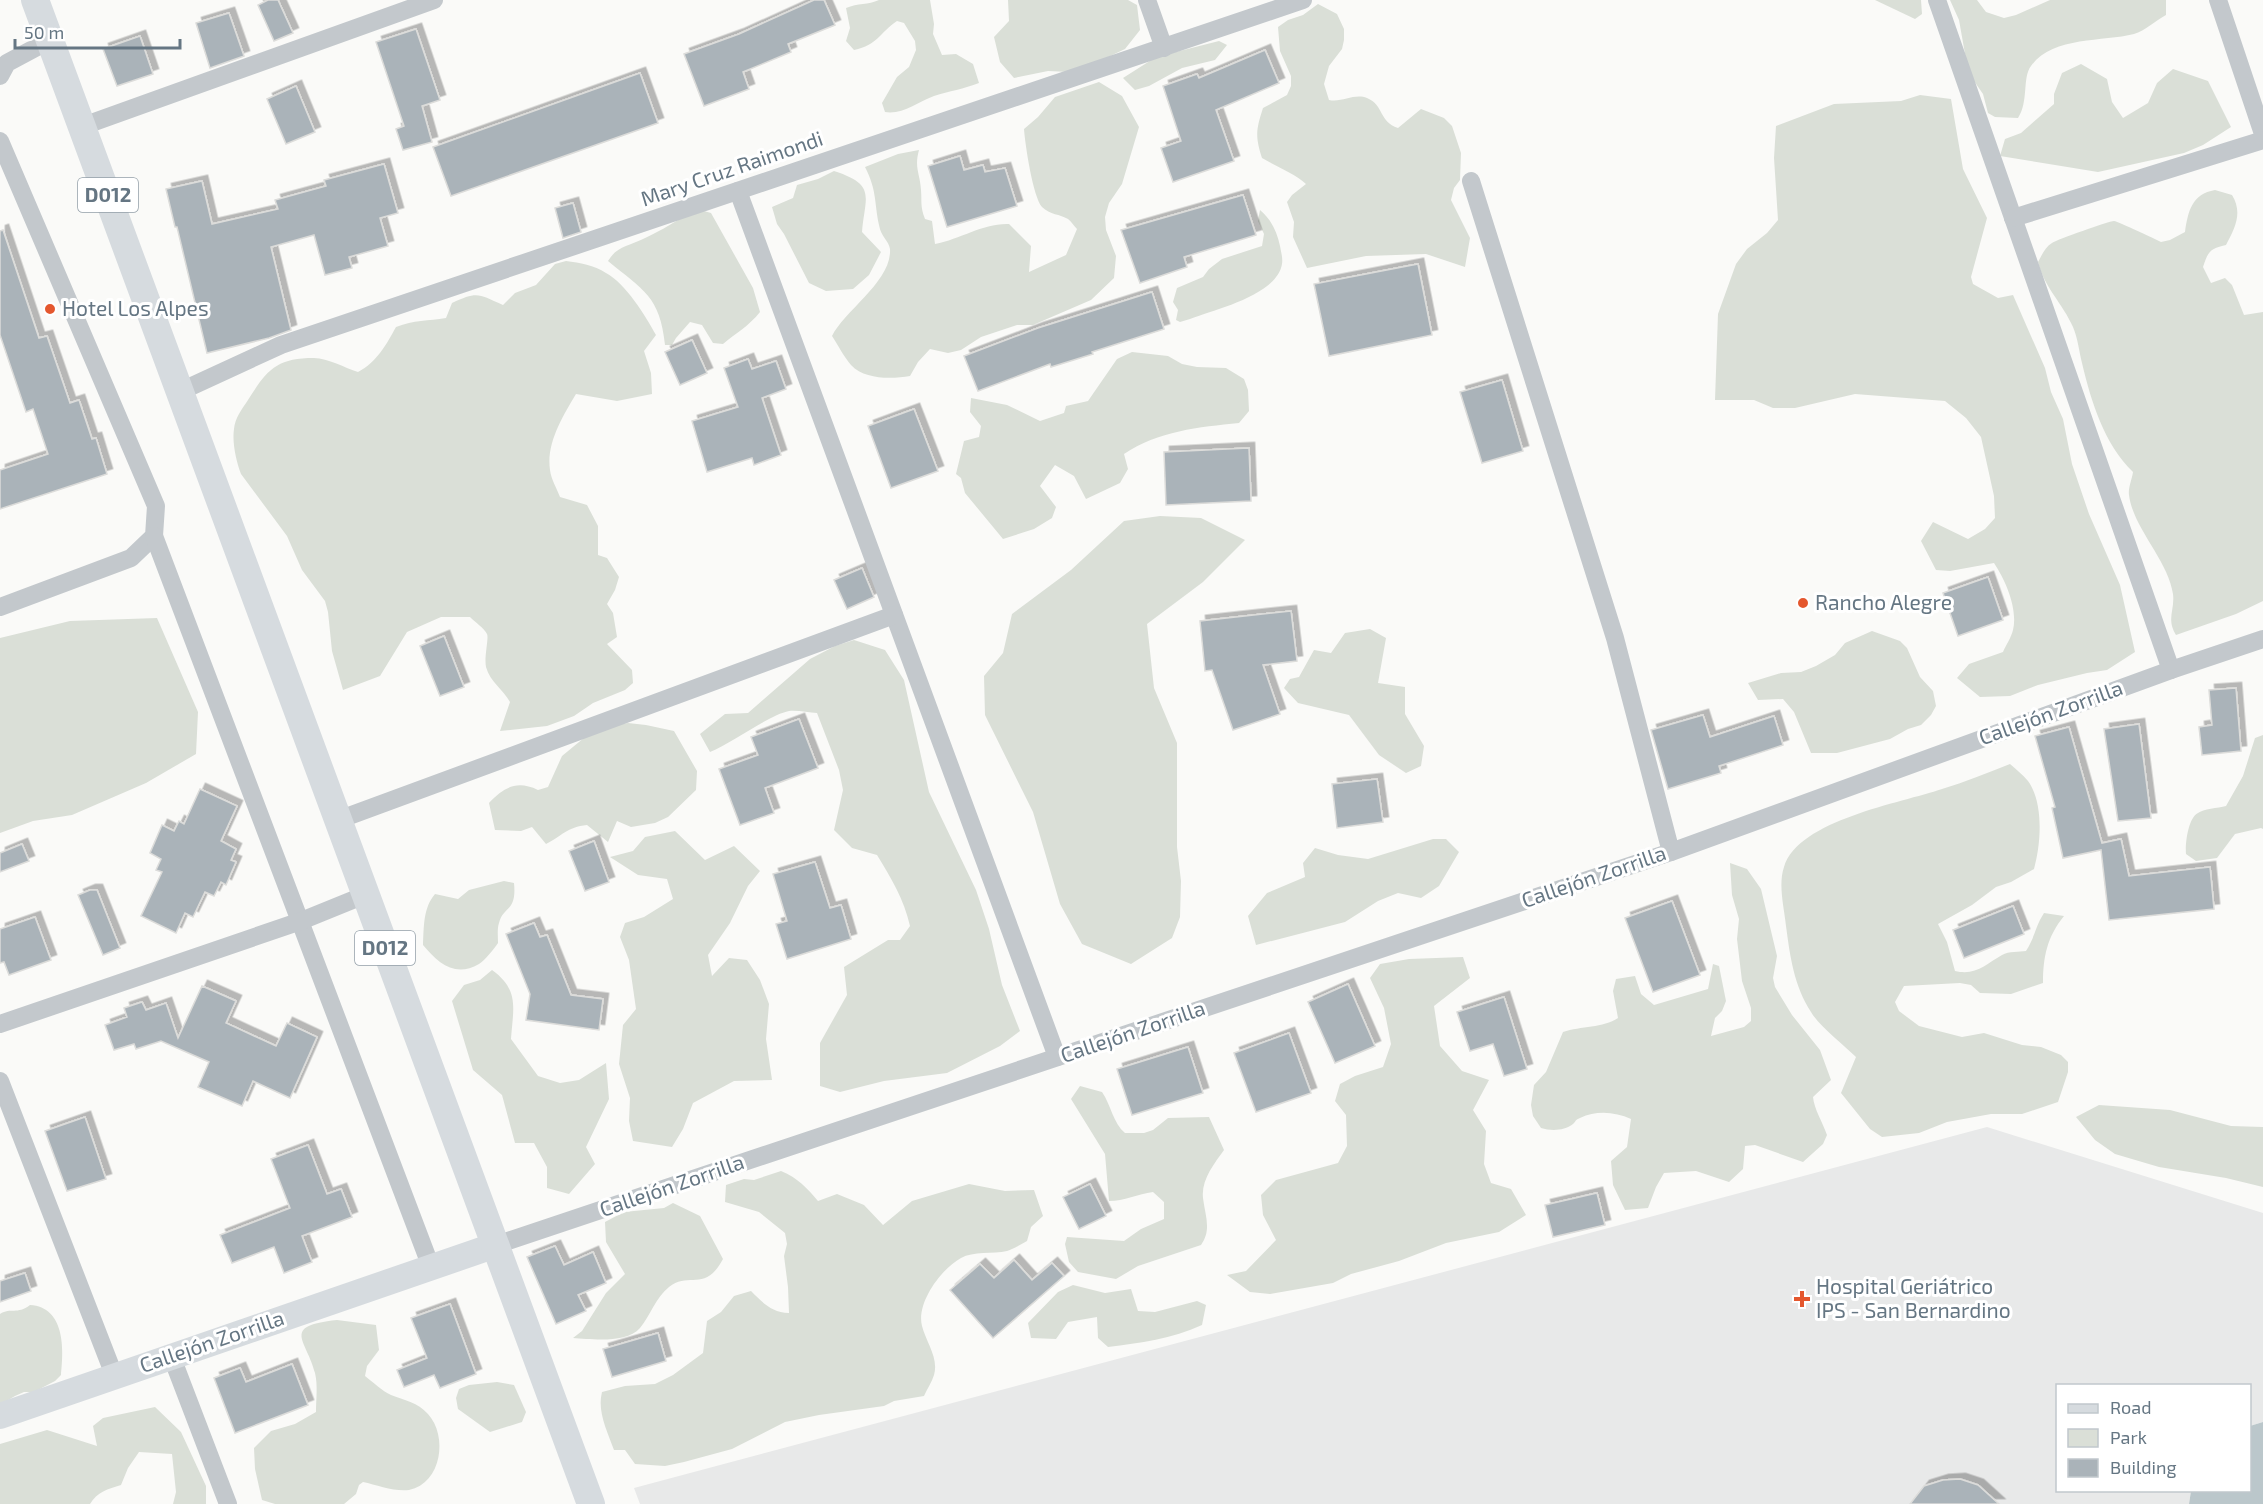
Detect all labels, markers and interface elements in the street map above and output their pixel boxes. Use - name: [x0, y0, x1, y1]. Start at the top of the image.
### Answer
- scale bar: [15, 12, 180, 50]
- text: 50 m: [24, 21, 64, 43]
- street label: Mary Cruz Raimondi: [637, 125, 826, 210]
- road number: D012: [78, 178, 138, 212]
- place label: Hotel Los Alpes: [62, 295, 209, 320]
- marker: Hotel Los Alpes: [43, 302, 57, 316]
- place label: Rancho Alegre: [1815, 589, 1952, 614]
- marker: Rancho Alegre: [1796, 596, 1810, 610]
- street label: Callejón Zorrilla: [1975, 674, 2126, 750]
- street label: Callejón Zorrilla: [1518, 839, 1669, 913]
- road number: D012: [355, 931, 415, 965]
- street label: Callejón Zorrilla: [1057, 994, 1208, 1068]
- street label: Callejón Zorrilla: [596, 1148, 747, 1222]
- place label: Hospital Geriátrico IPS - San Bernardino: [1816, 1273, 2011, 1322]
- marker: Hospital Geriátrico IPS - San Bernardino: [1793, 1290, 1811, 1308]
- street label: Callejón Zorrilla: [136, 1304, 287, 1378]
- legend: [2056, 1384, 2251, 1492]
- text: Road: [2110, 1396, 2151, 1418]
- text: Park: [2110, 1426, 2147, 1448]
- text: Building: [2110, 1456, 2177, 1478]

